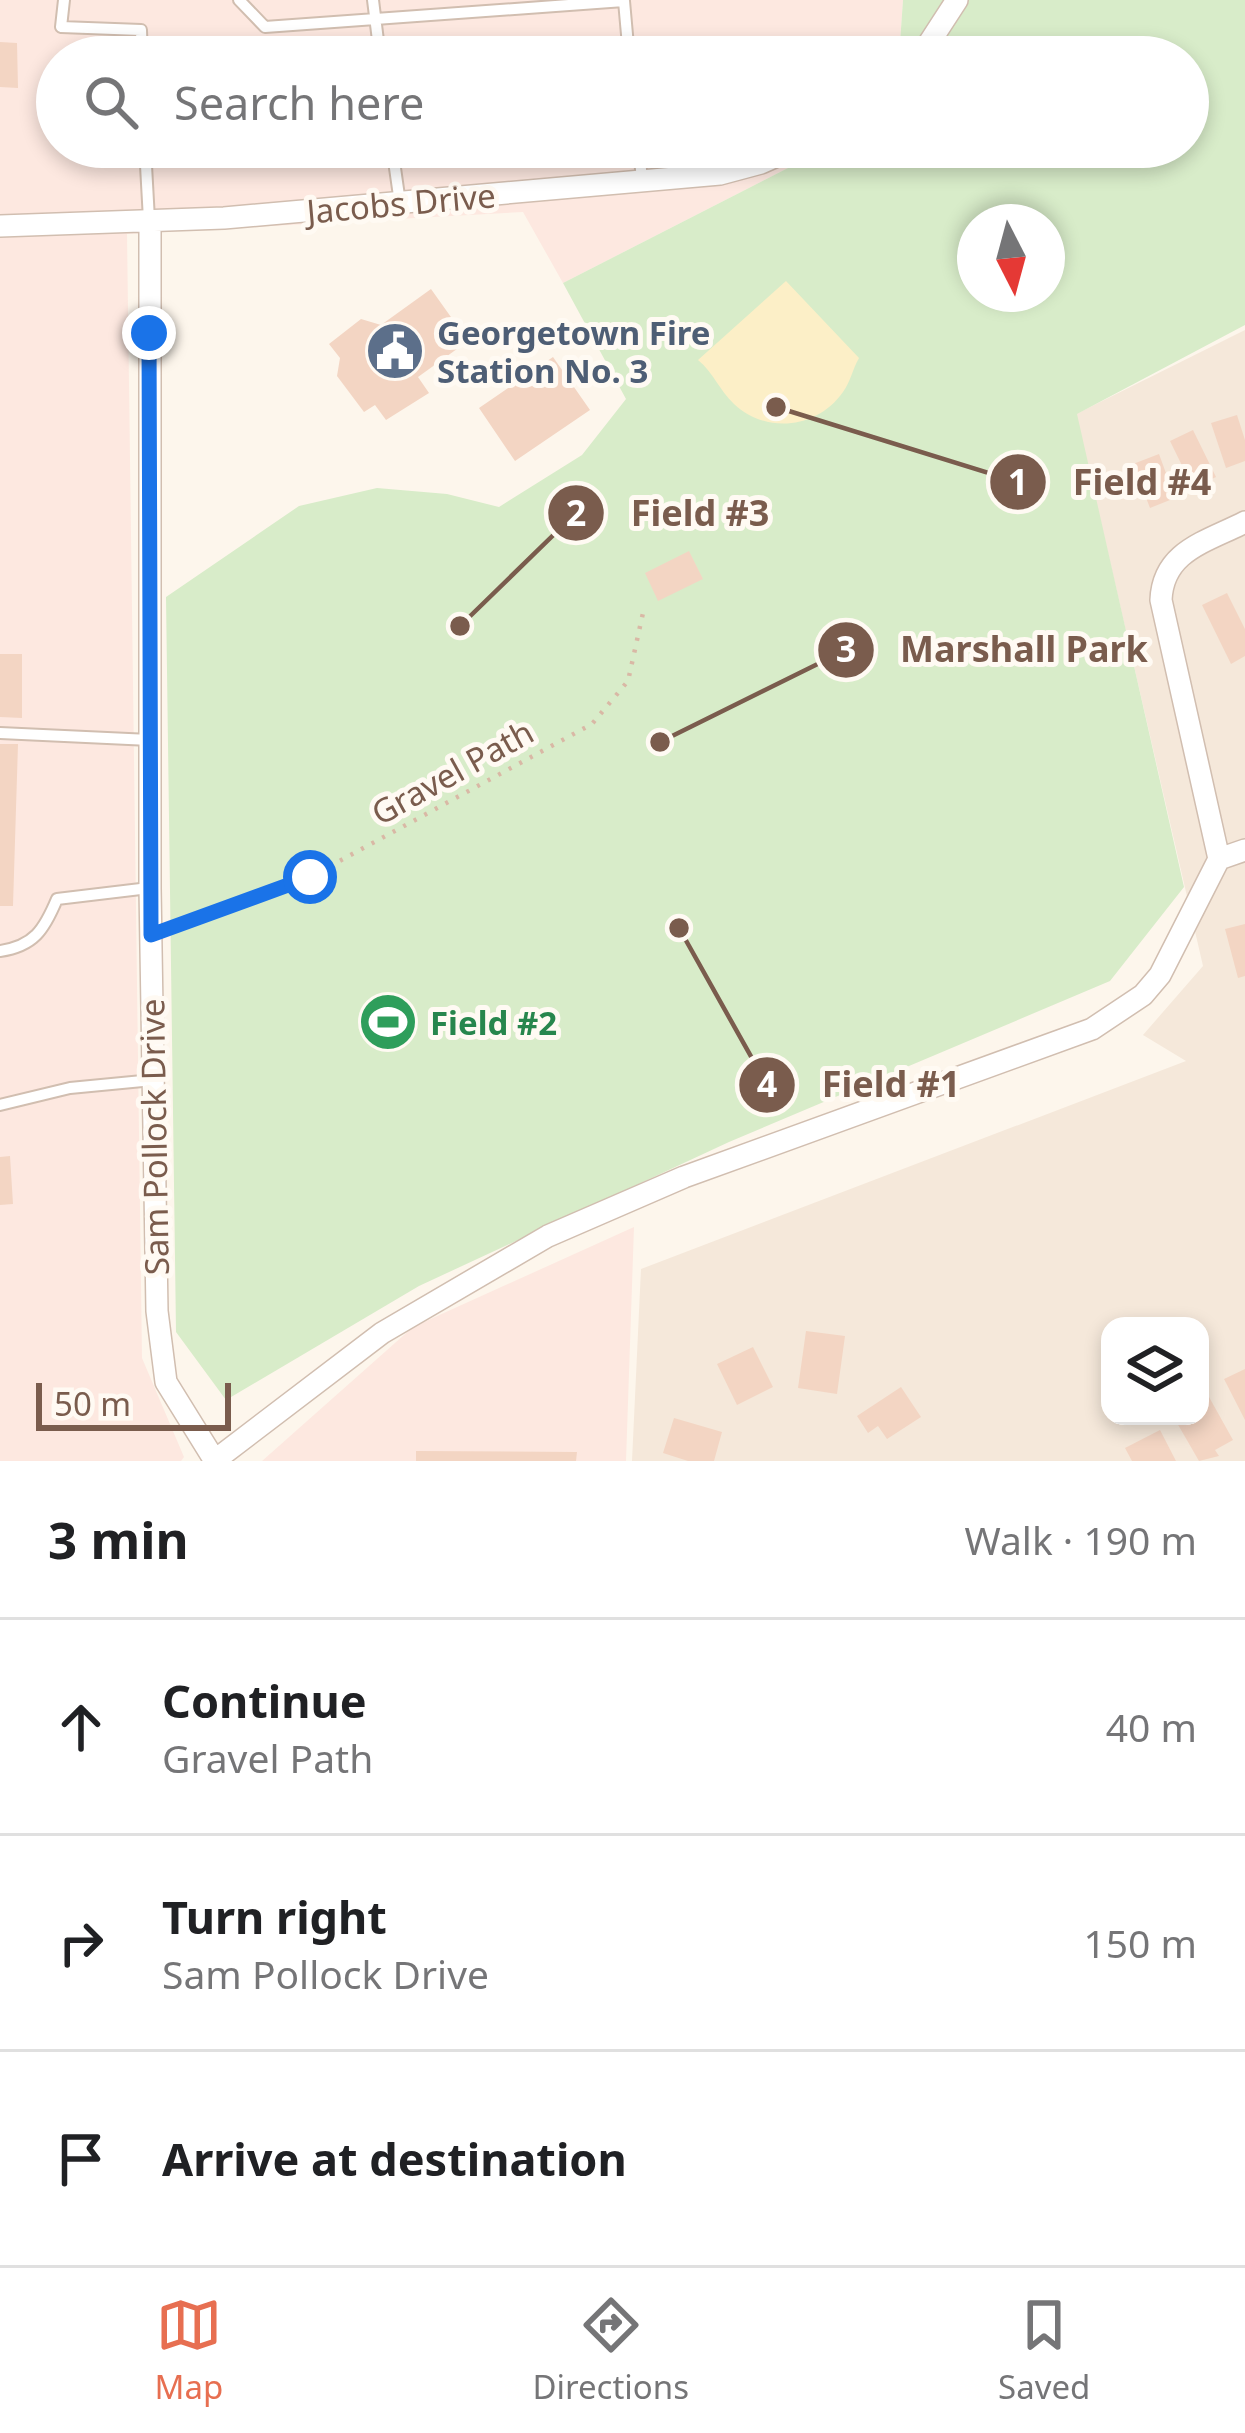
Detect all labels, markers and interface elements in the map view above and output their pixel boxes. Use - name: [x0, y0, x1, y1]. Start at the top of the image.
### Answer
- search box: [36, 36, 1209, 168]
- icon: search: [78, 69, 144, 135]
- text: Search here: [174, 72, 424, 133]
- street label: Jacobs Drive: [302, 172, 497, 234]
- north arrow: [957, 204, 1065, 312]
- route end: [122, 306, 176, 360]
- place label: Georgetown Fire Station No. 3: [437, 310, 711, 393]
- public building icon: Georgetown Fire Station No. 3: [364, 320, 426, 382]
- callout: Field #4: [988, 446, 1235, 518]
- text: 1: [1008, 457, 1028, 506]
- text: Field #4: [1073, 457, 1211, 506]
- callout: Field #3: [546, 477, 793, 549]
- text: 2: [566, 488, 586, 537]
- text: Field #3: [631, 488, 769, 537]
- callout: Marshall Park: [816, 614, 1172, 686]
- text: 3: [836, 624, 856, 673]
- text: Marshall Park: [900, 624, 1149, 673]
- street label: Gravel Path: [363, 709, 541, 835]
- route start: [283, 850, 337, 904]
- sports icon: Field #2: [357, 991, 419, 1053]
- street label: Sam Pollock Drive: [129, 998, 179, 1276]
- place label: Field #2: [430, 1000, 557, 1045]
- callout: Field #1: [737, 1049, 984, 1121]
- text: 4: [757, 1059, 777, 1108]
- text: Field #1: [822, 1059, 960, 1108]
- map controls: [1101, 1317, 1209, 1425]
- button: layers: [1101, 1317, 1209, 1425]
- scale bar: [36, 1377, 231, 1430]
- text: 50 m: [54, 1381, 131, 1426]
- text: 3 min: [48, 1504, 189, 1574]
- text: Walk · 190 m: [964, 1513, 1197, 1566]
- text: Continue: [162, 1670, 367, 1731]
- icon: ahead: [48, 1694, 114, 1760]
- text: 40 m: [1106, 1700, 1197, 1753]
- text: Gravel Path: [162, 1731, 373, 1784]
- text: Turn right: [162, 1886, 387, 1947]
- icon: right: [48, 1910, 114, 1976]
- text: 150 m: [1083, 1916, 1197, 1969]
- text: Sam Pollock Drive: [162, 1947, 489, 2000]
- icon: arrive: [48, 2126, 114, 2192]
- text: Arrive at destination: [162, 2128, 627, 2189]
- tab: Map: [155, 2292, 223, 2409]
- tab: Directions: [532, 2292, 689, 2409]
- tab: Saved: [998, 2292, 1090, 2409]

